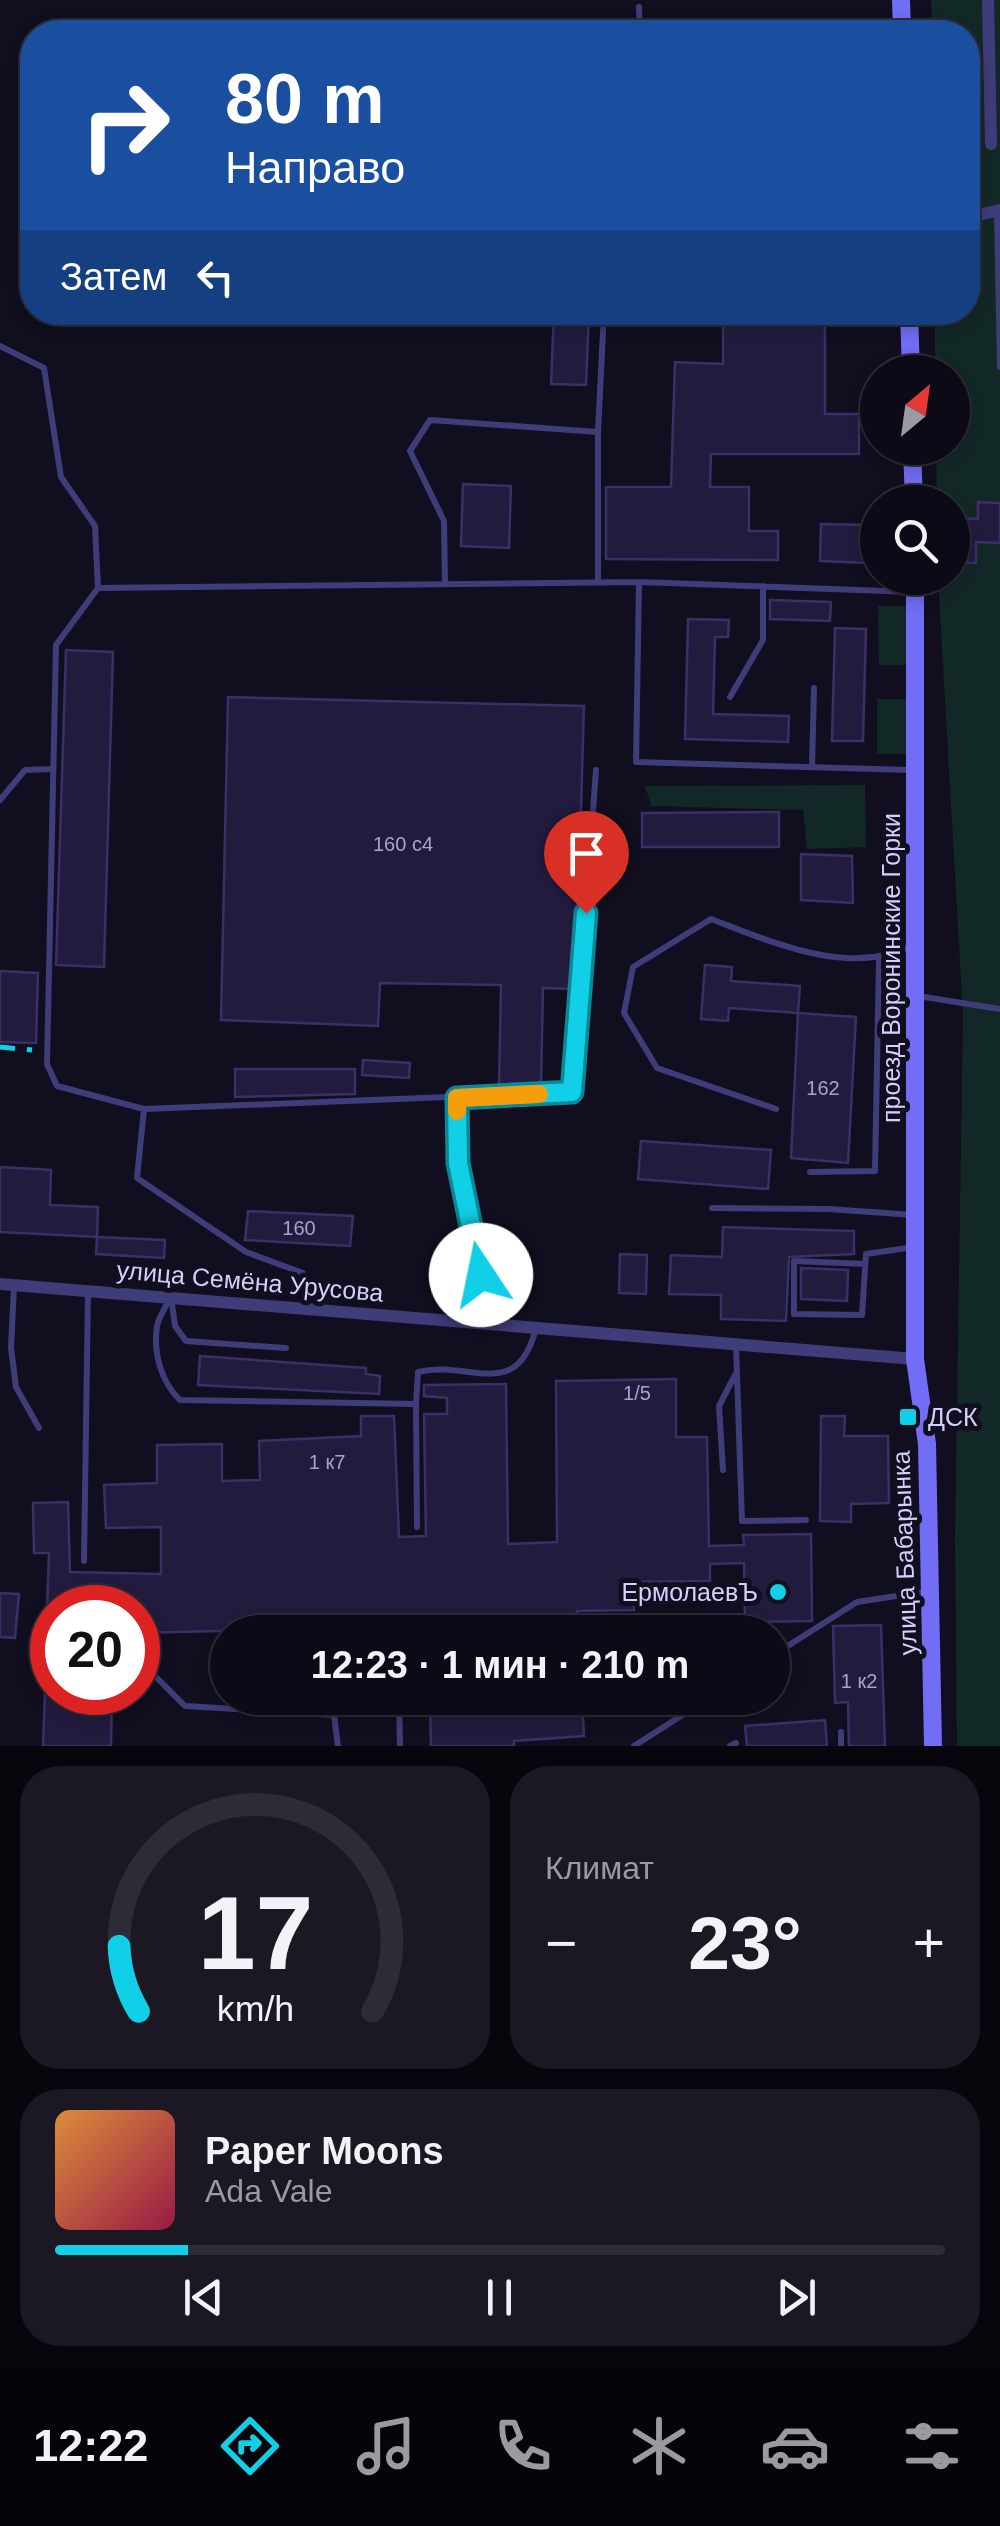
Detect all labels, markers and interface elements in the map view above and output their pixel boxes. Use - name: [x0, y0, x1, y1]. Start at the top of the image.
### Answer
- icon: right: [60, 60, 190, 190]
- text: 80 m: [225, 60, 385, 138]
- text: Направо: [225, 142, 405, 193]
- icon: left: [188, 250, 243, 305]
- text: Затем: [60, 256, 168, 298]
- north arrow: [860, 355, 970, 465]
- map controls: [860, 355, 970, 595]
- button: search: [860, 485, 970, 595]
- pin: [544, 811, 629, 914]
- street label: проезд Воронинские Горки: [877, 813, 905, 1123]
- icon: arrive: [559, 826, 614, 881]
- house number: 160 с4: [373, 833, 433, 855]
- house number: 162: [806, 1077, 840, 1099]
- house number: 160: [282, 1217, 316, 1239]
- position arrow: [429, 1223, 533, 1327]
- street label: улица Семёна Урусова: [115, 1255, 385, 1307]
- house number: 1/5: [623, 1382, 651, 1404]
- place label: ДСК: [928, 1403, 978, 1431]
- marker: ДСК: [897, 1406, 919, 1428]
- street label: улица Бабарынка: [886, 1450, 922, 1656]
- house number: 1 к7: [309, 1451, 345, 1473]
- place label: ЕрмолаевЪ: [621, 1578, 758, 1606]
- marker: ЕрмолаевЪ: [767, 1581, 789, 1603]
- speed limit sign: 20: [30, 1585, 160, 1715]
- text: 12:23 · 1 мин · 210 m: [311, 1644, 689, 1686]
- house number: 1 к2: [841, 1670, 877, 1692]
- text: Климат: [545, 1850, 654, 1886]
- text: 17: [197, 1875, 313, 1991]
- text: 23°: [688, 1901, 802, 1985]
- text: −: [545, 1912, 577, 1974]
- text: +: [913, 1912, 945, 1974]
- text: km/h: [216, 1989, 294, 2029]
- text: Paper Moons: [205, 2130, 444, 2172]
- text: Ada Vale: [205, 2173, 333, 2209]
- icon: previous: [176, 2270, 231, 2325]
- icon: pause: [472, 2270, 527, 2325]
- icon: next: [769, 2270, 824, 2325]
- icon: directions: [215, 2411, 285, 2481]
- icon: music: [351, 2411, 421, 2481]
- icon: phone: [488, 2411, 558, 2481]
- icon: climate: [624, 2411, 694, 2481]
- icon: car: [760, 2411, 830, 2481]
- icon: filters: [897, 2411, 967, 2481]
- text: 12:22: [33, 2420, 148, 2471]

